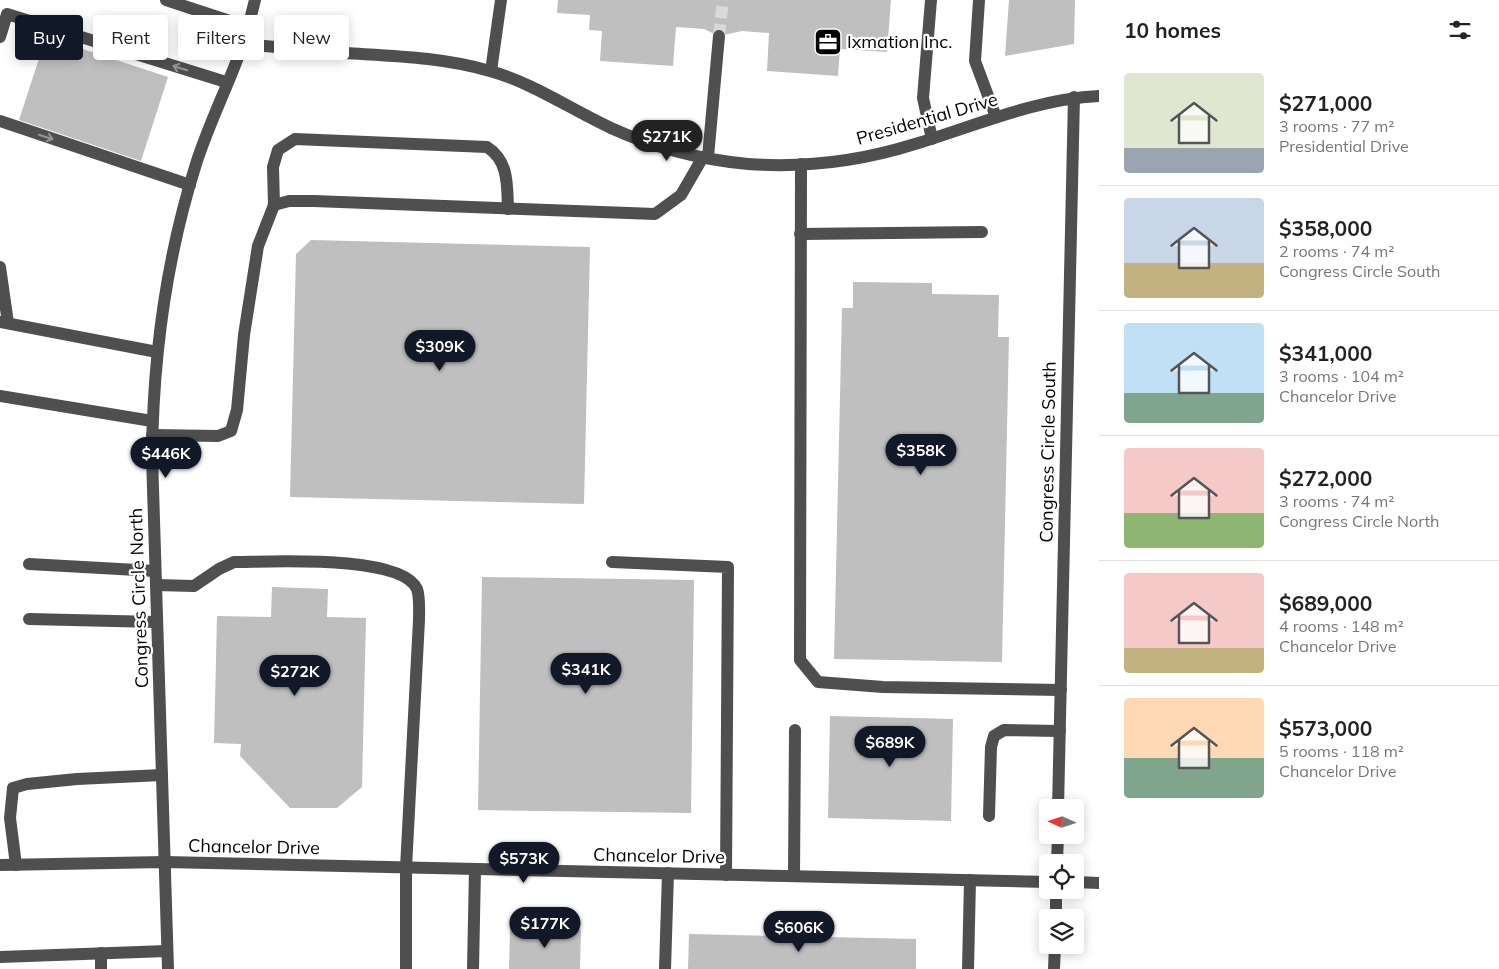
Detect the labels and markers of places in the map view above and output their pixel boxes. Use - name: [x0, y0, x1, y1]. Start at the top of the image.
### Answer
- office icon: Ixmation Inc.: [813, 27, 843, 57]
- place label: Ixmation Inc.: [847, 30, 952, 53]
- pin: $271K: [632, 120, 702, 162]
- pin: $309K: [405, 330, 475, 372]
- pin: $358K: [886, 434, 956, 476]
- pin: $446K: [131, 436, 201, 479]
- pin: $341K: [551, 652, 621, 695]
- pin: $272K: [260, 654, 330, 697]
- pin: $689K: [855, 726, 925, 768]
- pin: $573K: [489, 842, 559, 884]
- pin: $177K: [510, 906, 580, 949]
- pin: $606K: [764, 910, 834, 953]

